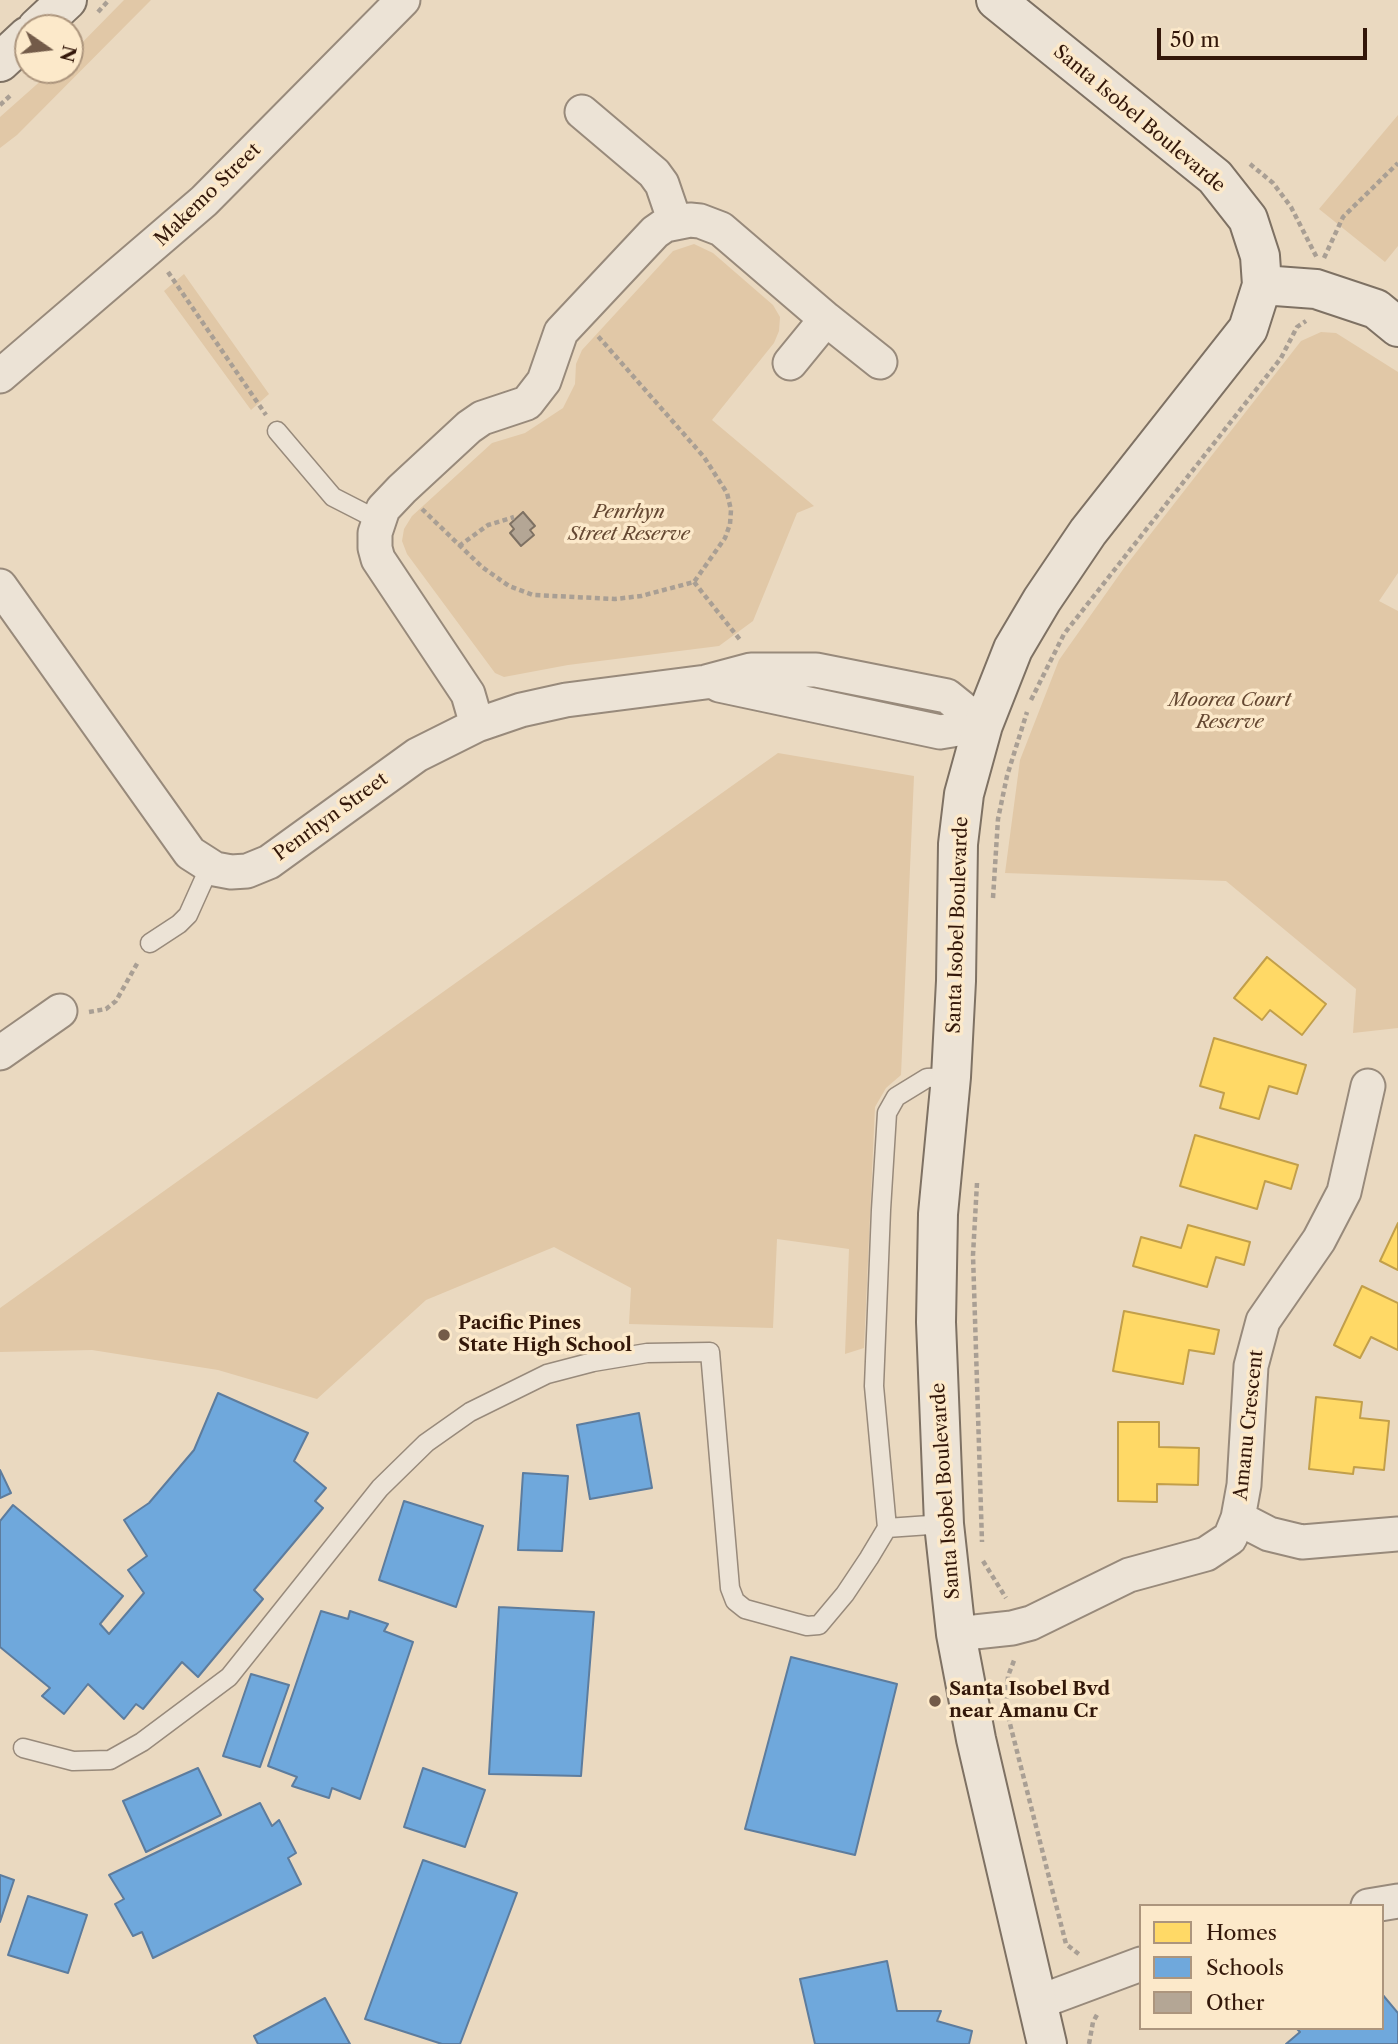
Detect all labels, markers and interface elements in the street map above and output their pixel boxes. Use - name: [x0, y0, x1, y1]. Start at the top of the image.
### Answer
- north arrow: [14, 14, 84, 84]
- scale bar: [1160, 14, 1370, 58]
- text: 50 m: [1170, 27, 1220, 52]
- street label: Santa Isobel Boulevarde: [1049, 41, 1229, 197]
- text: N: [55, 43, 81, 65]
- street label: Makemo Street: [150, 139, 266, 251]
- park label: Penrhyn Street Reserve: [568, 502, 690, 546]
- park label: Moorea Court Reserve: [1169, 690, 1291, 734]
- street label: Penrhyn Street: [270, 768, 392, 866]
- street label: Santa Isobel Boulevarde: [943, 816, 973, 1034]
- place label: Pacific Pines State High School: [458, 1313, 632, 1357]
- marker: Pacific Pines State High School: [436, 1327, 452, 1343]
- street label: Amanu Crescent: [1230, 1349, 1268, 1501]
- street label: Santa Isobel Boulevarde: [927, 1382, 965, 1600]
- place label: Santa Isobel Bvd near Amanu Cr: [949, 1679, 1110, 1723]
- marker: Santa Isobel Bvd near Amanu Cr: [927, 1693, 943, 1709]
- legend: [1139, 1904, 1384, 2030]
- text: Homes: [1206, 1920, 1277, 1945]
- text: Schools: [1206, 1955, 1284, 1980]
- text: Other: [1206, 1990, 1265, 2015]

